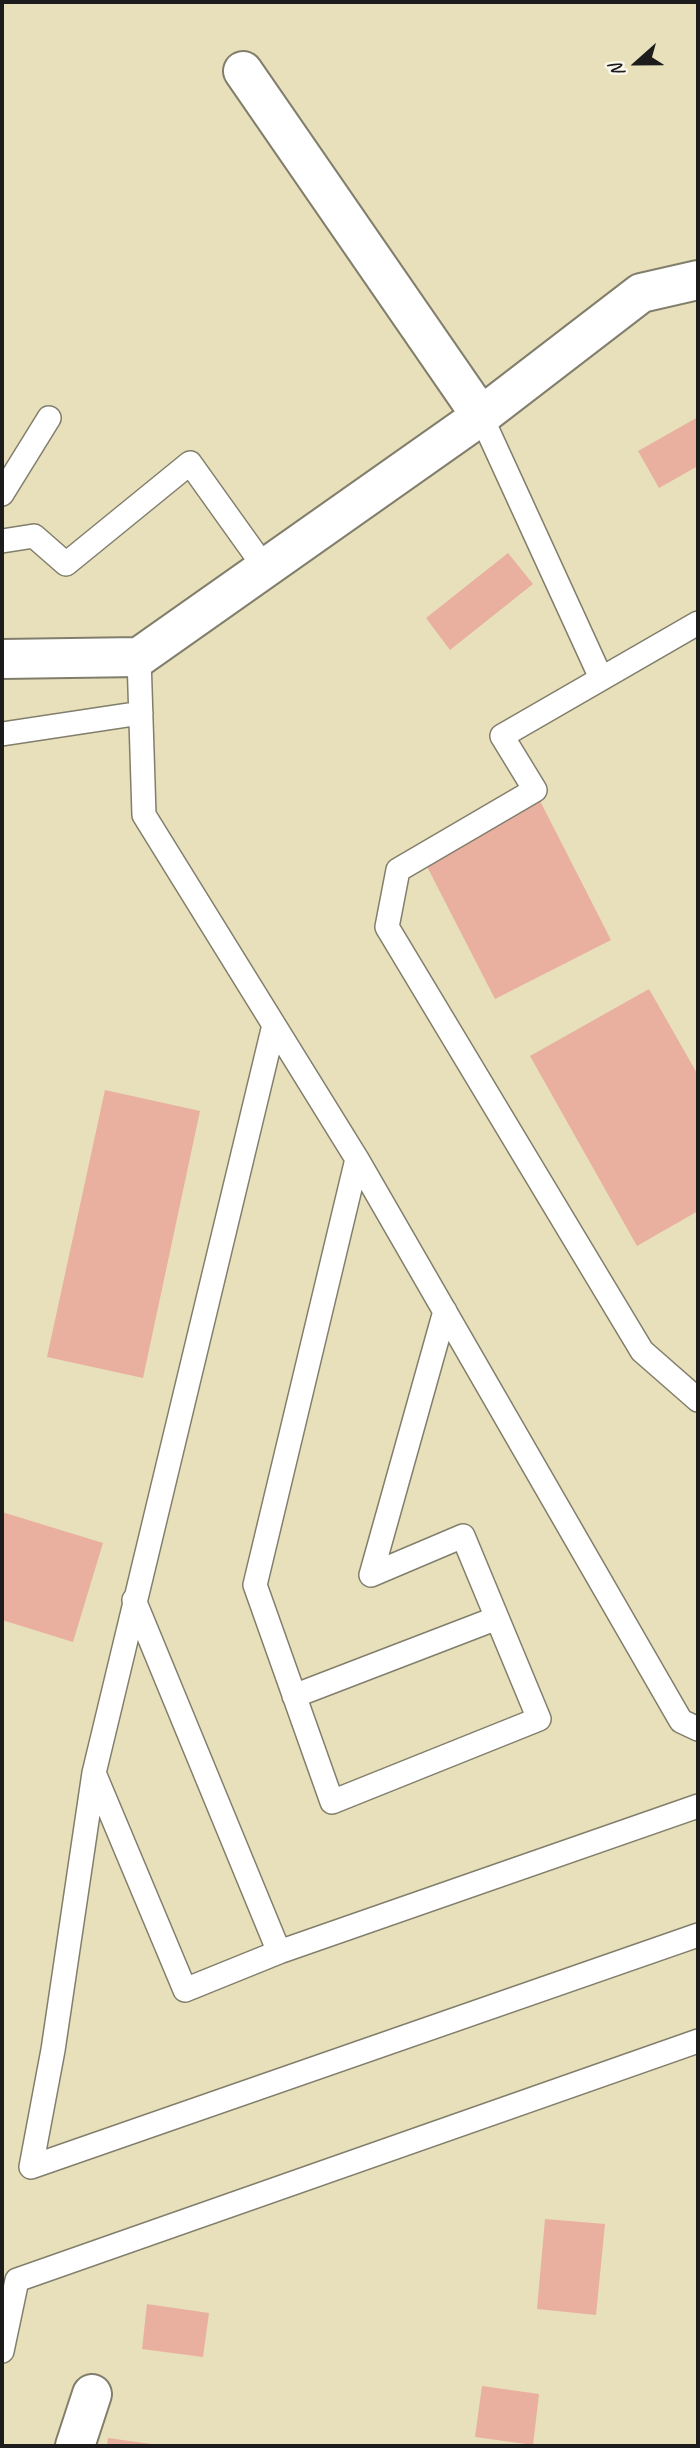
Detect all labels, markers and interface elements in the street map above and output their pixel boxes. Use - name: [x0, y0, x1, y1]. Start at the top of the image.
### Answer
- north arrow: [602, 28, 672, 98]
- text: N: [604, 61, 631, 80]

